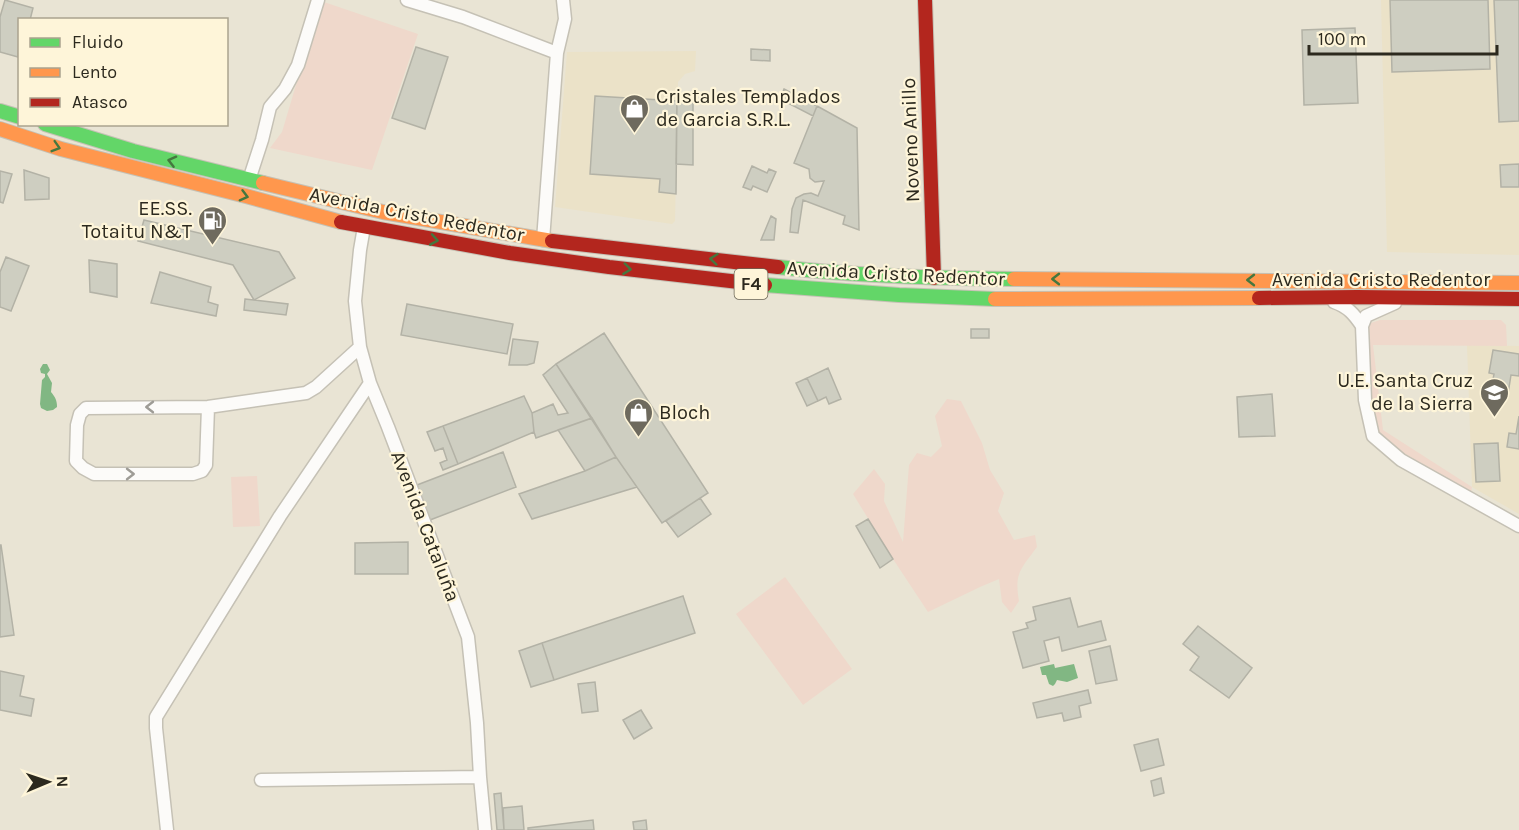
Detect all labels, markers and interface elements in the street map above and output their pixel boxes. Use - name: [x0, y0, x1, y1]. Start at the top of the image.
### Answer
- legend: [18, 18, 228, 126]
- scale bar: [1309, 18, 1496, 56]
- text: 100 m: [1318, 28, 1366, 50]
- text: Fluido: [72, 31, 123, 53]
- text: Lento: [72, 61, 117, 83]
- street label: Noveno Anillo: [897, 77, 924, 203]
- place label: Cristales Templados de Garcia S.R.L.: [656, 85, 841, 131]
- text: Atasco: [72, 91, 128, 113]
- shop icon: Cristales Templados de Garcia S.R.L.: [619, 92, 651, 134]
- one-way arrow: [50, 140, 61, 152]
- one-way arrow: [167, 155, 177, 168]
- street label: Avenida Cristo Redentor: [307, 182, 527, 247]
- one-way arrow: [239, 189, 249, 201]
- place label: EE.SS. Totaitu N&T: [82, 197, 192, 243]
- fuel station icon: EE.SS. Totaitu N&T: [197, 204, 229, 246]
- one-way arrow: [429, 233, 439, 246]
- one-way arrow: [710, 254, 719, 266]
- street label: Avenida Cristo Redentor: [786, 256, 1006, 291]
- one-way arrow: [622, 262, 632, 275]
- street label: Avenida Cristo Redentor: [1272, 268, 1491, 291]
- road number: F4: [734, 269, 768, 299]
- one-way arrow: [1051, 273, 1060, 285]
- one-way arrow: [1246, 274, 1255, 287]
- place label: U.E. Santa Cruz de la Sierra: [1337, 369, 1473, 415]
- school or university icon: U.E. Santa Cruz de la Sierra: [1478, 376, 1510, 418]
- shop icon: Bloch: [622, 396, 654, 438]
- one-way arrow: [145, 401, 154, 413]
- place label: Bloch: [659, 401, 710, 424]
- street label: Avenida Cataluña: [386, 448, 465, 605]
- one-way arrow: [126, 468, 135, 480]
- north arrow: [18, 752, 78, 812]
- text: N: [53, 775, 72, 788]

